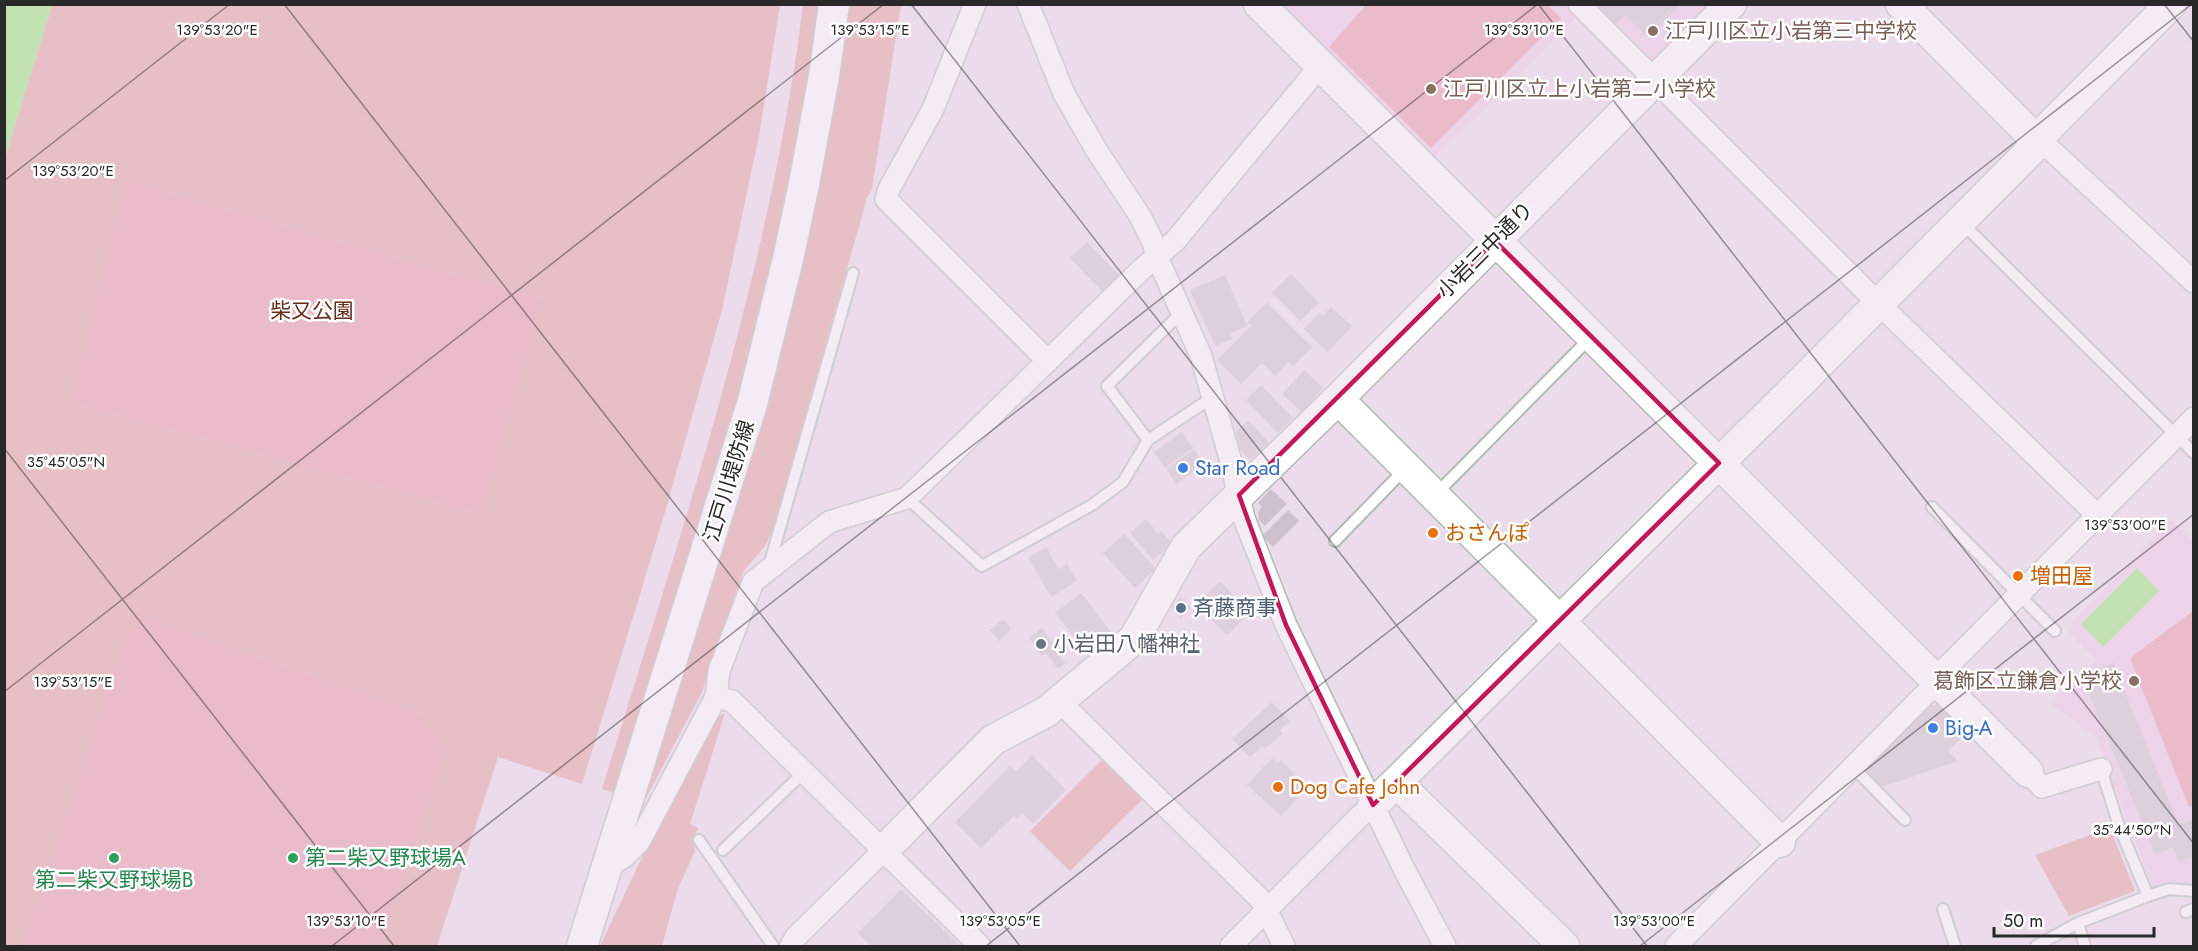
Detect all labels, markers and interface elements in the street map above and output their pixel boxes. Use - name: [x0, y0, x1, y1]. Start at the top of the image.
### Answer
- place label: 江戸川区立小岩第三中学校: [1665, 16, 1917, 46]
- text: 139°53'20"E: [176, 19, 258, 41]
- text: 139°53'15"E: [830, 19, 910, 41]
- text: 139°53'10"E: [1484, 19, 1564, 41]
- marker: 江戸川区立小岩第三中学校: [1646, 24, 1660, 38]
- place label: 江戸川区立上小岩第二小学校: [1443, 74, 1716, 104]
- marker: 江戸川区立上小岩第二小学校: [1424, 82, 1438, 96]
- text: 139°53'20"E: [32, 160, 114, 182]
- street label: 小岩三中通り: [1430, 195, 1540, 305]
- park label: 柴又公園: [270, 296, 354, 326]
- street label: 江戸川堤防線: [696, 416, 762, 546]
- text: 35°45'05"N: [27, 451, 105, 473]
- place label: Star Road: [1195, 453, 1280, 483]
- marker: Star Road: [1176, 461, 1190, 475]
- text: 139°53'00"E: [2084, 514, 2166, 536]
- place label: おさんぽ: [1445, 518, 1529, 548]
- marker: おさんぽ: [1426, 526, 1440, 540]
- place label: 増田屋: [2030, 561, 2093, 591]
- marker: 増田屋: [2011, 569, 2025, 583]
- place label: 斉藤商事: [1193, 593, 1277, 623]
- marker: 斉藤商事: [1174, 601, 1188, 615]
- place label: 小岩田八幡神社: [1053, 629, 1200, 659]
- marker: 小岩田八幡神社: [1034, 637, 1048, 651]
- place label: 葛飾区立鎌倉小学校: [1933, 666, 2122, 696]
- text: 139°53'15"E: [33, 671, 113, 693]
- marker: 葛飾区立鎌倉小学校: [2127, 674, 2141, 688]
- place label: Big-A: [1945, 713, 1993, 743]
- marker: Big-A: [1926, 721, 1940, 735]
- place label: Dog Cafe John: [1290, 772, 1420, 802]
- marker: Dog Cafe John: [1271, 780, 1285, 794]
- text: 35°44'50"N: [2093, 819, 2171, 841]
- place label: 第二柴又野球場A: [305, 843, 466, 873]
- marker: 第二柴又野球場B: [107, 851, 121, 865]
- marker: 第二柴又野球場A: [286, 851, 300, 865]
- place label: 第二柴又野球場B: [35, 865, 193, 895]
- scale bar: [1994, 900, 2154, 938]
- text: 50 m: [2003, 908, 2043, 934]
- text: 139°53'10"E: [306, 910, 386, 932]
- text: 139°53'05"E: [959, 910, 1041, 932]
- text: 139°53'00"E: [1613, 910, 1695, 932]

